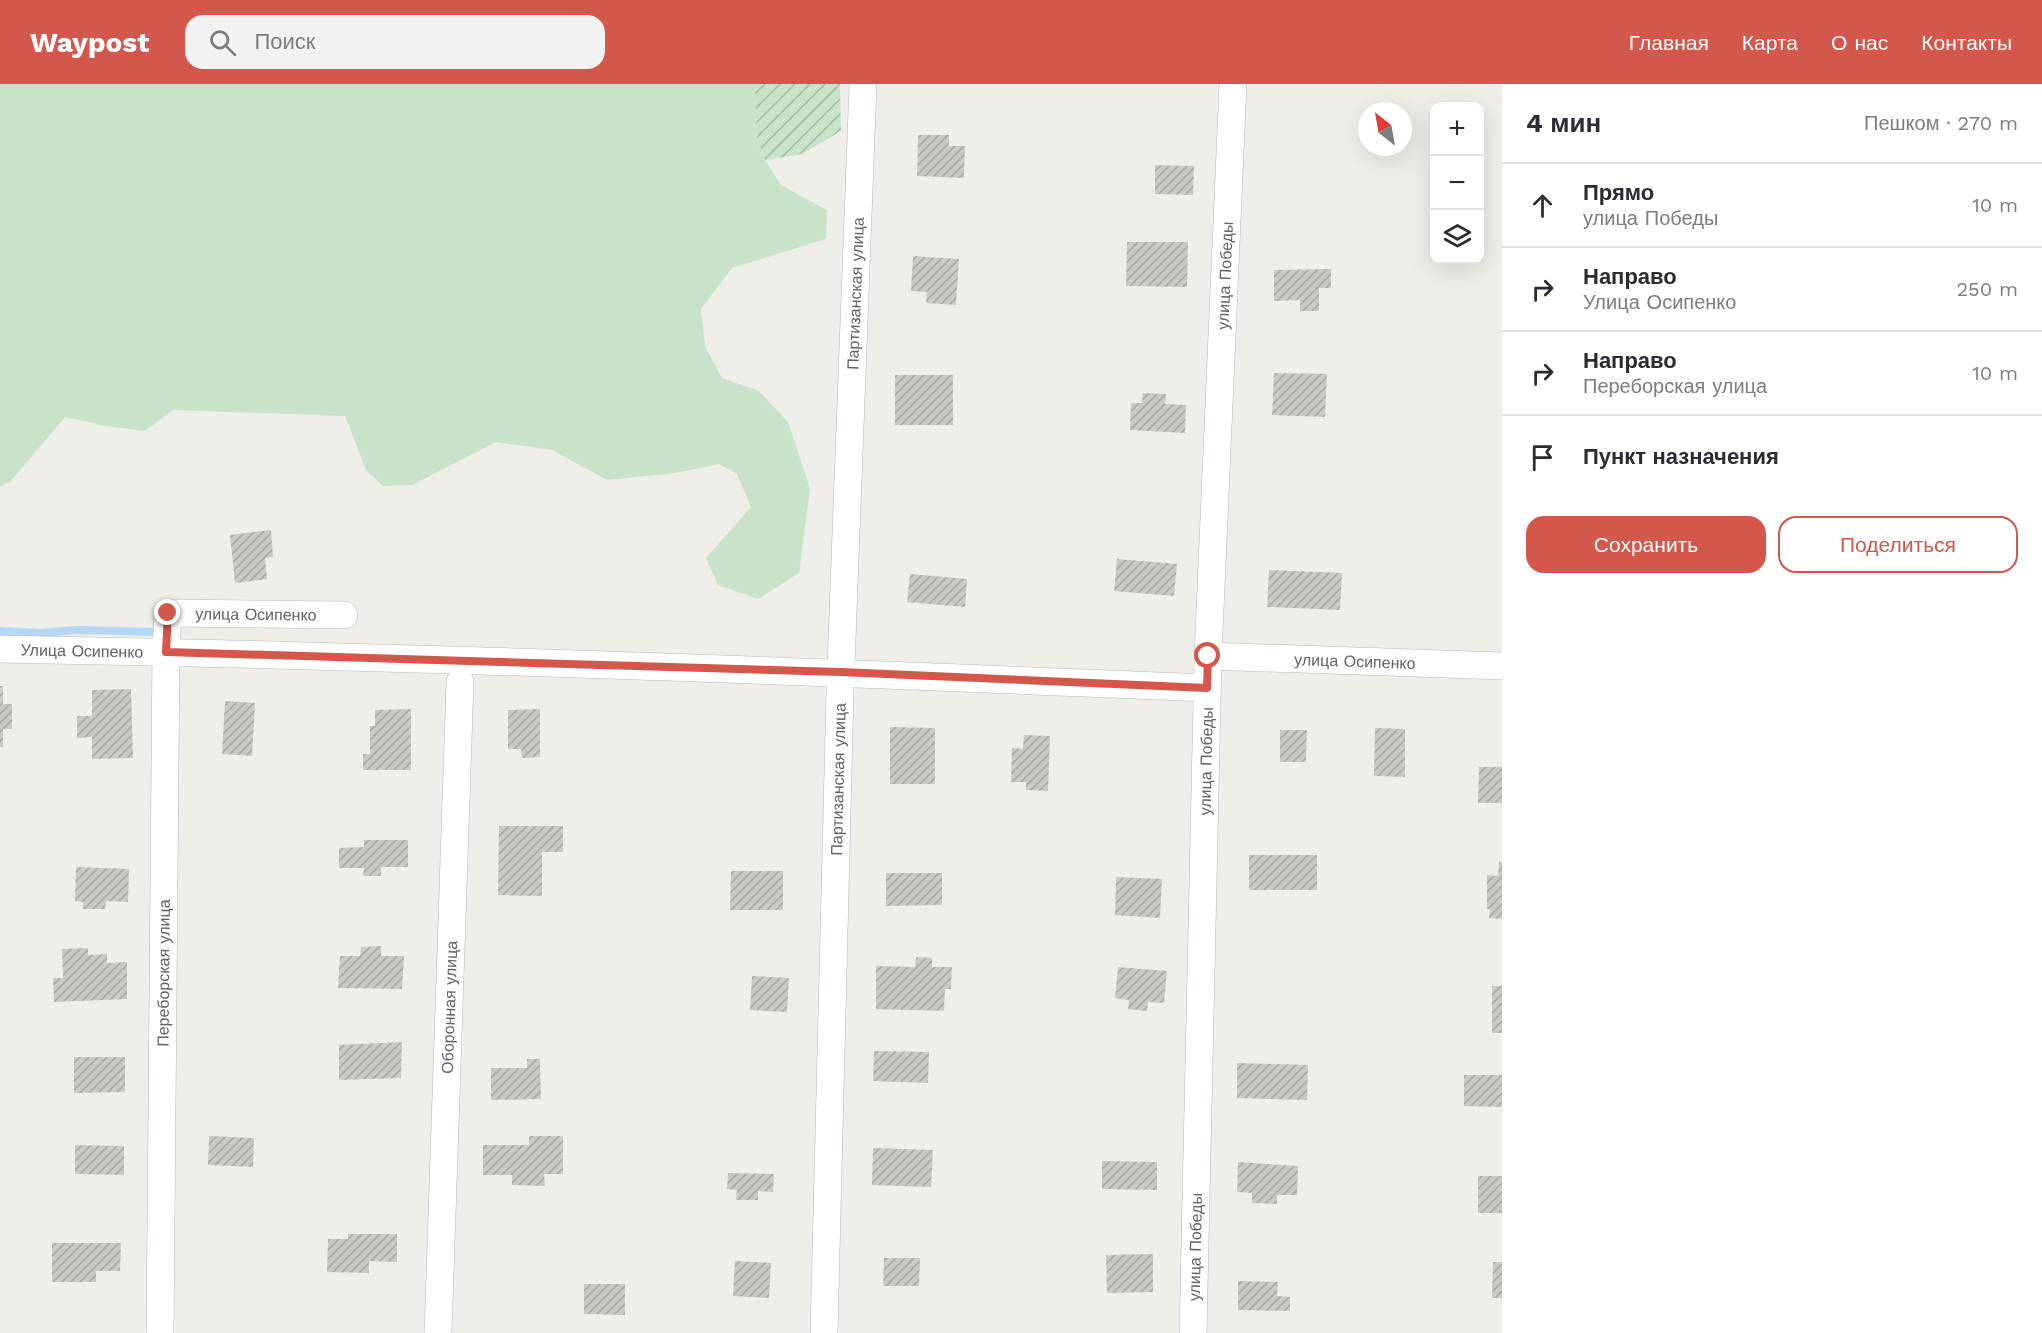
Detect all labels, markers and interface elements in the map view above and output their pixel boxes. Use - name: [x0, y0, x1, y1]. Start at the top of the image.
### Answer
- search box: [185, 15, 605, 69]
- text: Waypost: [30, 26, 149, 59]
- icon: search: [206, 26, 239, 59]
- text: Поиск: [254, 29, 315, 54]
- text: Главная: [1629, 30, 1709, 55]
- text: Карта: [1742, 30, 1798, 55]
- text: О нас: [1831, 30, 1888, 55]
- text: Контакты: [1921, 30, 2012, 55]
- north arrow: [1358, 102, 1412, 156]
- map controls: [1430, 102, 1484, 264]
- button: +: [1430, 102, 1484, 156]
- text: 4 мин: [1526, 108, 1601, 138]
- text: Пешком · 270 m: [1864, 111, 2018, 135]
- button: −: [1430, 156, 1484, 210]
- text: Прямо: [1583, 180, 1654, 205]
- icon: ahead: [1526, 189, 1559, 222]
- text: 10 m: [1972, 193, 2018, 217]
- text: улица Победы: [1583, 206, 1718, 230]
- button: layers: [1430, 210, 1484, 264]
- street label: Партизанская улица: [843, 217, 867, 370]
- street label: улица Победы: [1213, 221, 1236, 330]
- text: Направо: [1583, 264, 1677, 289]
- icon: right: [1526, 273, 1559, 306]
- text: 250 m: [1956, 277, 2018, 301]
- text: Улица Осипенко: [1583, 290, 1736, 314]
- text: Направо: [1583, 348, 1677, 373]
- icon: right: [1526, 357, 1559, 390]
- text: 10 m: [1972, 361, 2018, 385]
- text: Переборская улица: [1583, 374, 1767, 398]
- icon: arrive: [1526, 441, 1559, 474]
- text: Пункт назначения: [1583, 444, 1779, 469]
- button: Сохранить: [1526, 516, 1766, 573]
- button: Поделиться: [1778, 516, 2018, 573]
- route end: [154, 599, 180, 625]
- street label: улица Осипенко: [195, 604, 317, 624]
- street label: Улица Осипенко: [20, 640, 144, 661]
- route start: [1194, 642, 1220, 668]
- street label: улица Осипенко: [1294, 649, 1416, 673]
- street label: Партизанская улица: [826, 702, 849, 856]
- street label: улица Победы: [1195, 707, 1216, 815]
- street label: Переборская улица: [153, 899, 173, 1047]
- street label: Оборонная улица: [437, 940, 461, 1074]
- street label: улица Победы: [1184, 1193, 1206, 1301]

